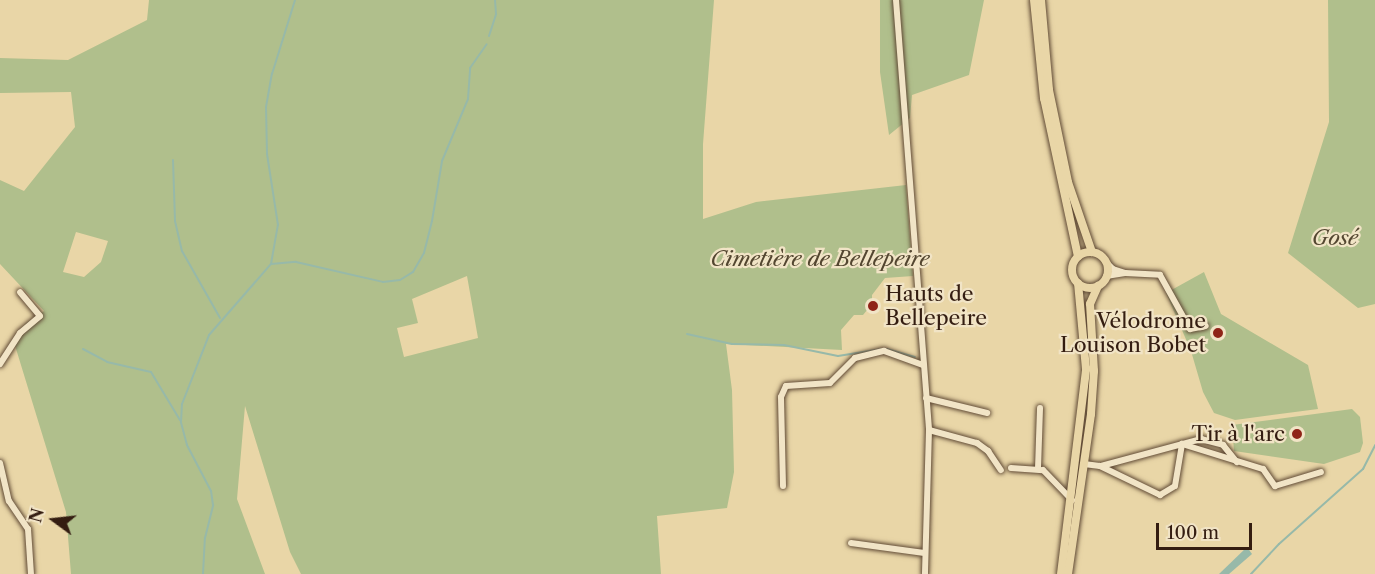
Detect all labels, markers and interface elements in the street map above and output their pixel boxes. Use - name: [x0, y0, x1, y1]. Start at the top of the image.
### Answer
- park label: Gosé: [1312, 225, 1358, 251]
- park label: Cimetière de Bellepeire: [710, 246, 930, 272]
- place label: Hauts de Bellepeire: [885, 281, 987, 331]
- marker: Hauts de Bellepeire: [866, 299, 880, 313]
- place label: Vélodrome Louison Bobet: [1060, 308, 1206, 358]
- marker: Vélodrome Louison Bobet: [1211, 326, 1225, 340]
- place label: Tir à l'arc: [1191, 421, 1285, 447]
- marker: Tir à l'arc: [1290, 427, 1304, 441]
- north arrow: [24, 490, 84, 550]
- text: N: [25, 506, 48, 525]
- scale bar: [1159, 511, 1255, 549]
- text: 100 m: [1167, 522, 1219, 544]

